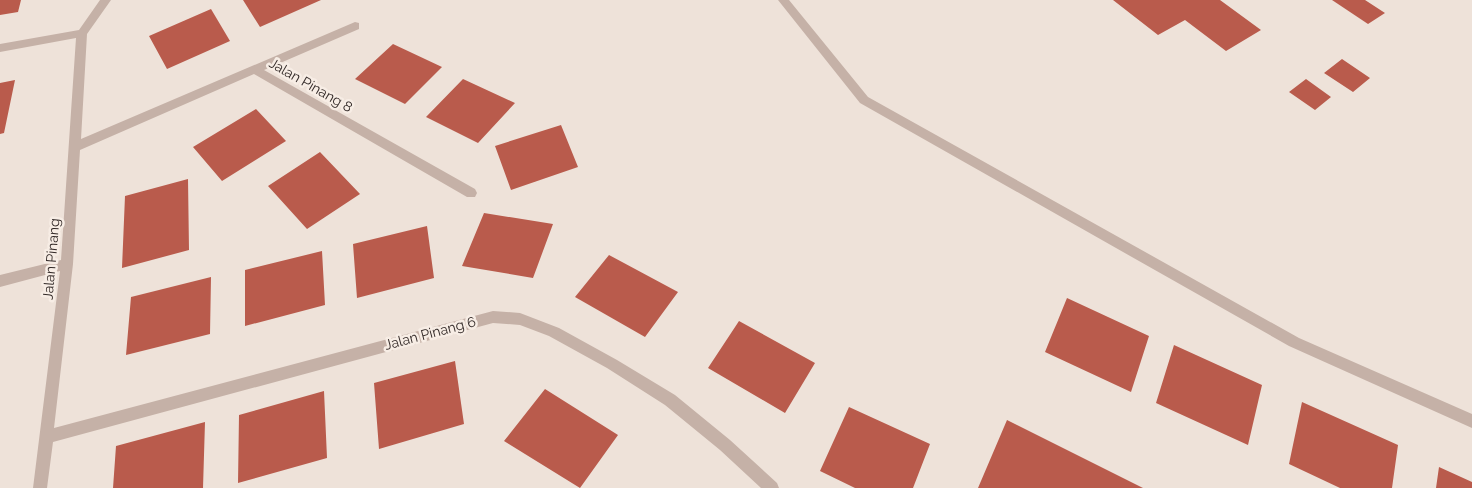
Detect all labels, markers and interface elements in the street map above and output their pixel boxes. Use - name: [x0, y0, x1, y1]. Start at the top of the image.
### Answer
- street label: Jalan Pinang 8: [266, 55, 356, 115]
- street label: Jalan Pinang: [39, 218, 63, 300]
- street label: Jalan Pinang 6: [383, 313, 477, 353]

